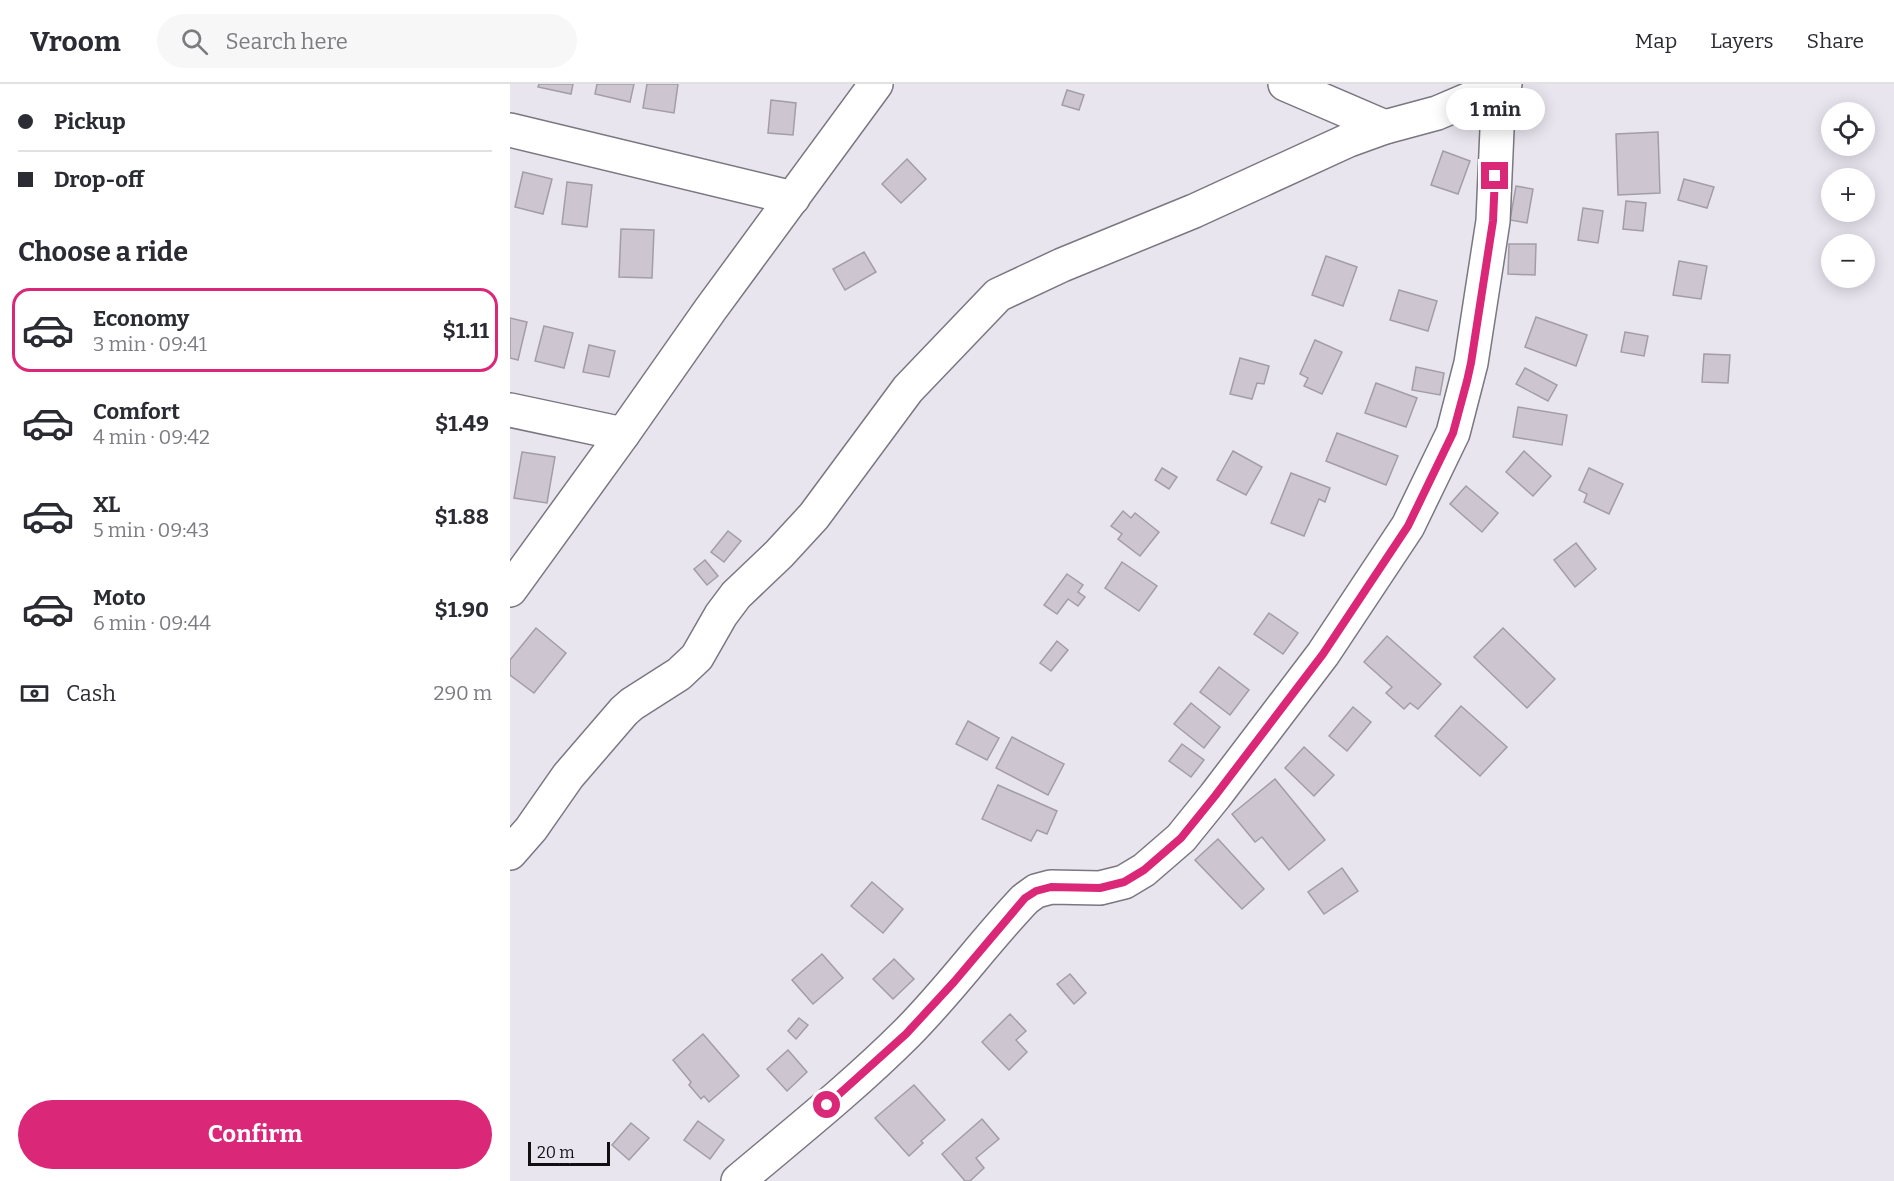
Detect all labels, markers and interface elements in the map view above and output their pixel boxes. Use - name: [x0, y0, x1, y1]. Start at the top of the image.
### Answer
- search box: [157, 14, 577, 68]
- text: Vroom: [30, 25, 121, 58]
- icon: search: [178, 25, 211, 58]
- text: Search here: [226, 28, 348, 55]
- text: Map: [1635, 28, 1677, 54]
- text: Layers: [1710, 28, 1774, 54]
- text: Share: [1807, 28, 1864, 54]
- callout: 1 min: [1446, 89, 1544, 131]
- text: 1 min: [1470, 97, 1521, 121]
- map controls: [1821, 102, 1875, 288]
- button: locate: [1821, 102, 1875, 156]
- text: Pickup: [54, 108, 126, 135]
- route end: [1481, 162, 1508, 189]
- text: Drop-off: [54, 166, 144, 193]
- button: +: [1821, 168, 1875, 222]
- button: −: [1821, 234, 1875, 288]
- text: Choose a ride: [18, 236, 188, 268]
- icon: car: [21, 303, 75, 357]
- text: Economy: [93, 305, 189, 332]
- text: $1.11: [442, 317, 489, 344]
- text: 3 min · 09:41: [93, 332, 207, 356]
- icon: car: [21, 396, 75, 450]
- text: Comfort: [93, 398, 180, 425]
- text: $1.49: [435, 410, 489, 437]
- text: 4 min · 09:42: [93, 425, 210, 449]
- icon: car: [21, 489, 75, 543]
- text: XL: [93, 491, 120, 518]
- text: $1.88: [434, 503, 489, 530]
- text: 5 min · 09:43: [93, 518, 209, 542]
- icon: car: [21, 582, 75, 636]
- text: Moto: [93, 584, 146, 611]
- text: $1.90: [434, 596, 489, 623]
- text: 6 min · 09:44: [93, 611, 211, 635]
- icon: cash: [18, 677, 51, 710]
- text: Cash: [66, 680, 116, 707]
- text: 290 m: [434, 681, 492, 705]
- route start: [813, 1091, 840, 1118]
- button: Confirm: [18, 1100, 492, 1169]
- scale bar: [528, 1139, 610, 1166]
- text: 20 m: [537, 1143, 574, 1162]

